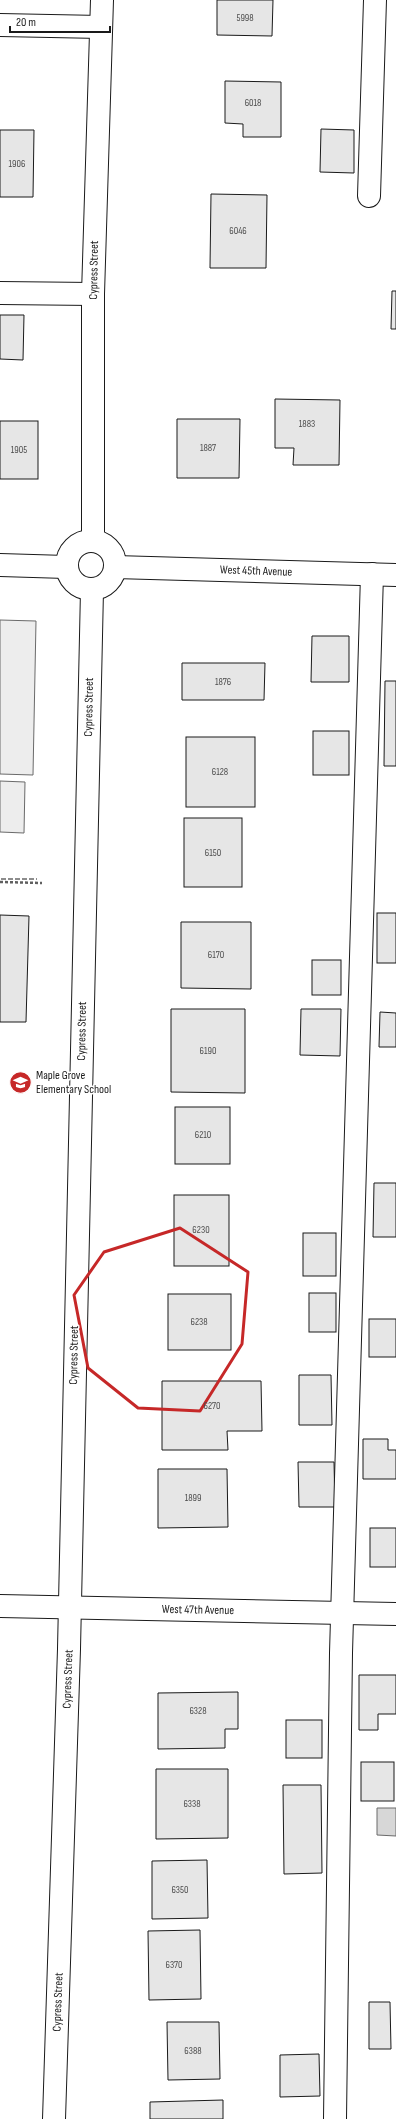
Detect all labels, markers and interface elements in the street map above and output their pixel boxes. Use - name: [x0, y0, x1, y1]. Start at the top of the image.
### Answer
- scale bar: [10, 8, 110, 34]
- house number: 5998: [236, 12, 254, 24]
- text: 20 m: [16, 15, 36, 30]
- house number: 6018: [245, 97, 261, 109]
- house number: 1906: [9, 158, 25, 170]
- house number: 6046: [229, 225, 247, 237]
- street label: Cypress Street: [86, 240, 102, 300]
- house number: 1883: [299, 418, 315, 430]
- house number: 1887: [200, 442, 216, 454]
- house number: 1905: [11, 444, 27, 456]
- street label: West 45th Avenue: [220, 562, 293, 580]
- house number: 1876: [215, 676, 231, 688]
- street label: Cypress Street: [81, 677, 97, 737]
- house number: 6128: [212, 766, 228, 778]
- house number: 6150: [205, 847, 221, 859]
- house number: 6170: [208, 949, 224, 961]
- street label: Cypress Street: [74, 1001, 90, 1061]
- house number: 6190: [200, 1045, 216, 1057]
- place label: Maple Grove Elementary School: [36, 1068, 111, 1097]
- school or university icon: Maple Grove Elementary School: [7, 1069, 33, 1095]
- house number: 6210: [195, 1129, 211, 1141]
- house number: 6230: [192, 1224, 210, 1236]
- house number: 6238: [190, 1316, 208, 1328]
- street label: Cypress Street: [66, 1325, 82, 1385]
- house number: 6270: [203, 1400, 221, 1412]
- house number: 1899: [185, 1492, 201, 1504]
- street label: West 47th Avenue: [162, 1602, 234, 1618]
- street label: Cypress Street: [59, 1649, 77, 1709]
- house number: 6328: [189, 1705, 207, 1717]
- house number: 6338: [183, 1798, 201, 1810]
- house number: 6350: [171, 1884, 189, 1896]
- house number: 6370: [166, 1959, 183, 1971]
- street label: Cypress Street: [49, 1972, 67, 2032]
- house number: 6388: [184, 2045, 202, 2057]

